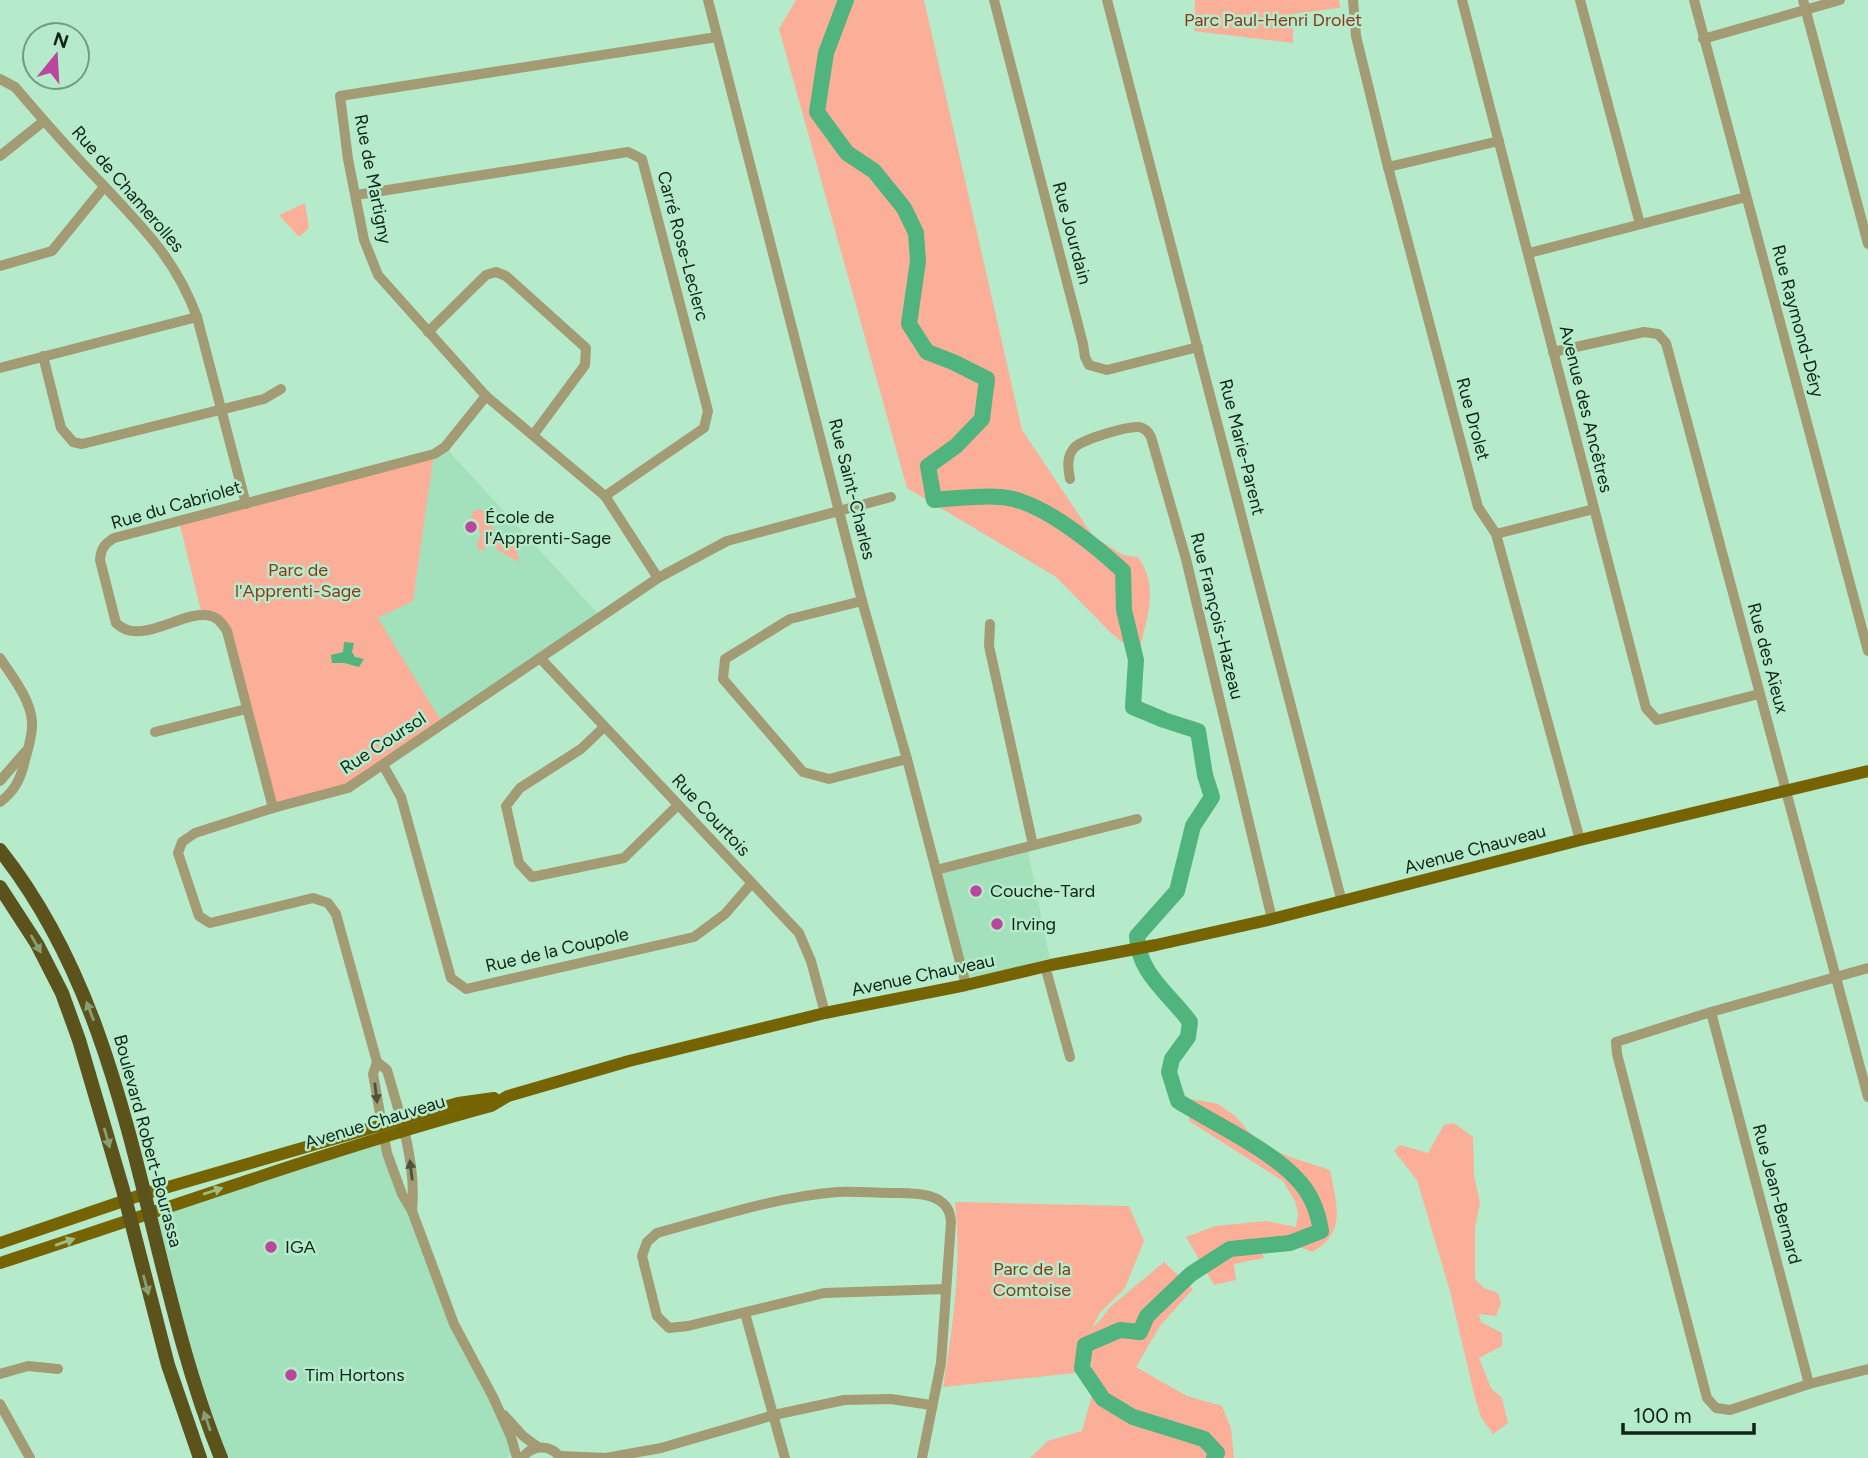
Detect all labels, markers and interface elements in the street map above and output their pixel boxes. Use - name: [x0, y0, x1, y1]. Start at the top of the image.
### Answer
- park label: Parc Paul-Henri Drolet: [1184, 9, 1362, 31]
- north arrow: [21, 21, 91, 91]
- text: N: [51, 27, 72, 54]
- street label: Rue de Martigny: [350, 112, 396, 246]
- street label: Rue de Chamerolles: [67, 121, 189, 257]
- street label: Carré Rose-Leclerc: [652, 168, 714, 324]
- street label: Rue Jourdain: [1048, 179, 1096, 287]
- street label: Rue Raymond-Déry: [1767, 242, 1829, 400]
- street label: Avenue des Ancêtres: [1555, 323, 1617, 495]
- street label: Rue Drolet: [1451, 375, 1495, 463]
- street label: Rue Marie-Parent: [1214, 377, 1270, 518]
- street label: Rue Saint-Charles: [824, 416, 880, 562]
- street label: Rue du Cabriolet: [108, 476, 244, 534]
- place label: École de l'Apprenti-Sage: [485, 506, 611, 549]
- marker: École de l'Apprenti-Sage: [463, 519, 479, 535]
- street label: Rue François-Hazeau: [1186, 530, 1248, 702]
- park label: Parc de l'Apprenti-Sage: [235, 559, 361, 602]
- street label: Rue des Aïeux: [1743, 600, 1793, 716]
- street label: Rue Coursol: [336, 707, 430, 779]
- street label: Rue Courtois: [667, 769, 755, 861]
- street label: Avenue Chauveau: [1402, 820, 1548, 878]
- place label: Couche-Tard: [990, 880, 1095, 902]
- marker: Couche-Tard: [968, 883, 984, 899]
- place label: Irving: [1011, 913, 1056, 935]
- marker: Irving: [989, 916, 1005, 932]
- street label: Rue de la Coupole: [483, 923, 631, 977]
- one-way arrow: [30, 935, 42, 954]
- street label: Avenue Chauveau: [849, 949, 997, 1001]
- one-way arrow: [84, 1000, 95, 1021]
- street label: Boulevard Robert-Bourassa: [109, 1032, 187, 1250]
- one-way arrow: [370, 1082, 381, 1104]
- street label: Avenue Chauveau: [302, 1090, 448, 1154]
- street label: Rue Jean-Bernard: [1748, 1122, 1806, 1266]
- one-way arrow: [103, 1128, 113, 1149]
- one-way arrow: [406, 1159, 417, 1181]
- one-way arrow: [203, 1186, 224, 1196]
- one-way arrow: [54, 1236, 75, 1247]
- place label: IGA: [285, 1236, 316, 1258]
- marker: IGA: [263, 1239, 279, 1255]
- park label: Parc de la Comtoise: [993, 1258, 1071, 1301]
- one-way arrow: [141, 1274, 152, 1296]
- place label: Tim Hortons: [305, 1364, 405, 1386]
- marker: Tim Hortons: [283, 1367, 299, 1383]
- scale bar: [1623, 1392, 1754, 1436]
- text: 100 m: [1633, 1403, 1692, 1428]
- one-way arrow: [201, 1410, 212, 1431]

